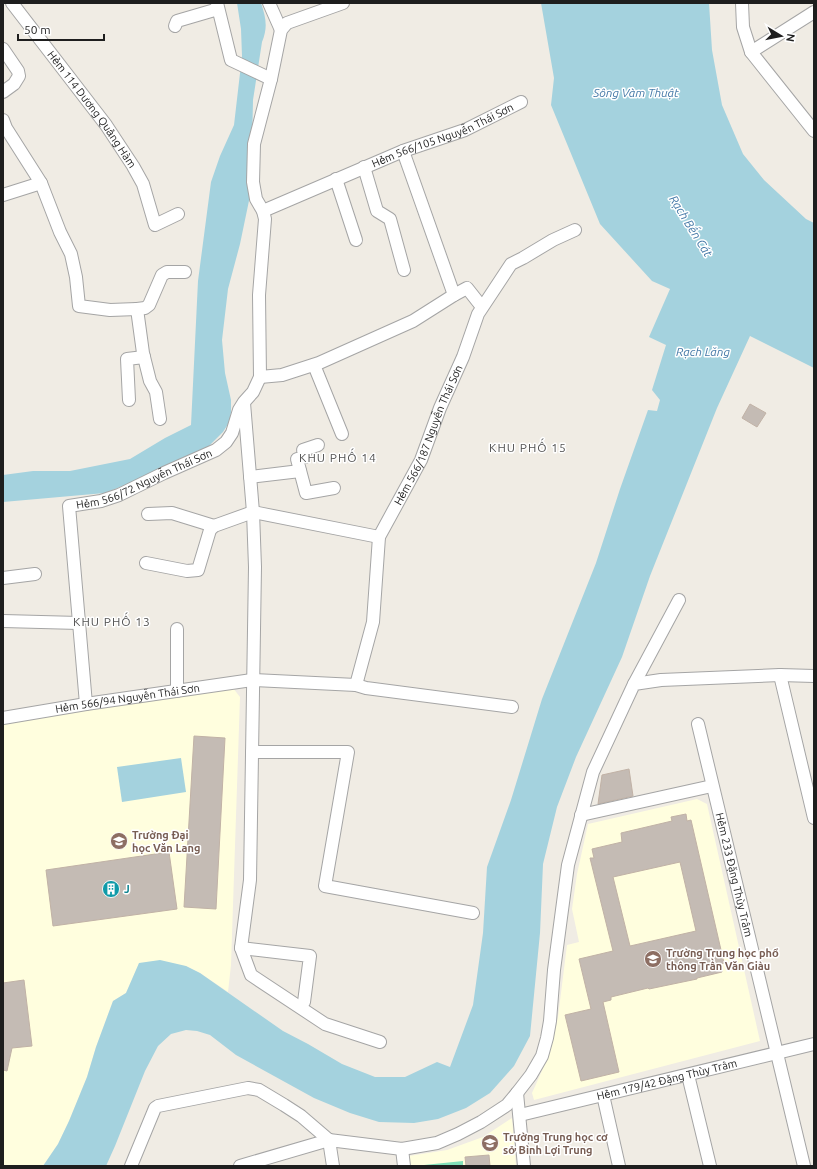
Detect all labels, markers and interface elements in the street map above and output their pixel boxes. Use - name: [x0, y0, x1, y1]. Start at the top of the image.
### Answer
- scale bar: [18, 16, 104, 42]
- north arrow: [761, 16, 801, 56]
- text: 50 m: [24, 23, 51, 36]
- text: N: [784, 33, 797, 43]
- street label: Hẻm 114 Dương Quảng Hàm: [45, 49, 138, 170]
- water label: Sông Vàm Thuật: [592, 86, 679, 100]
- street label: Hẻm 566/105 Nguyễn Thái Sơn: [370, 101, 515, 170]
- water label: Rạch Bến Cát: [666, 192, 716, 260]
- water label: Rạch Lăng: [676, 345, 730, 359]
- street label: Hẻm 566/187 Nguyễn Thái Sơn: [392, 363, 465, 507]
- district label: KHU PHỐ 15: [489, 438, 567, 454]
- street label: Hẻm 566/72 Nguyễn Thái Sơn: [75, 447, 214, 511]
- district label: KHU PHỐ 14: [299, 448, 377, 464]
- district label: KHU PHỐ 13: [73, 612, 151, 628]
- street label: Hẻm 566/94 Nguyễn Thái Sơn: [54, 682, 200, 715]
- street label: Hẻm 233 Đặng Thùy Trâm: [713, 811, 755, 938]
- place label: Trường Đại học Văn Lang: [132, 829, 200, 854]
- school or university icon: Trường Đại học Văn Lang: [109, 831, 129, 851]
- building icon: J: [101, 879, 121, 899]
- place label: J: [124, 883, 130, 895]
- place label: Trường Trung học phổ thông Trần Văn Giàu: [666, 947, 779, 972]
- school or university icon: Trường Trung học phổ thông Trần Văn Giàu: [643, 949, 663, 969]
- street label: Hẻm 179/42 Đặng Thùy Trâm: [595, 1057, 738, 1102]
- place label: Trường Trung học cơ sở Bình Lợi Trung: [503, 1131, 608, 1156]
- school or university icon: Trường Trung học cơ sở Bình Lợi Trung: [480, 1133, 500, 1153]

